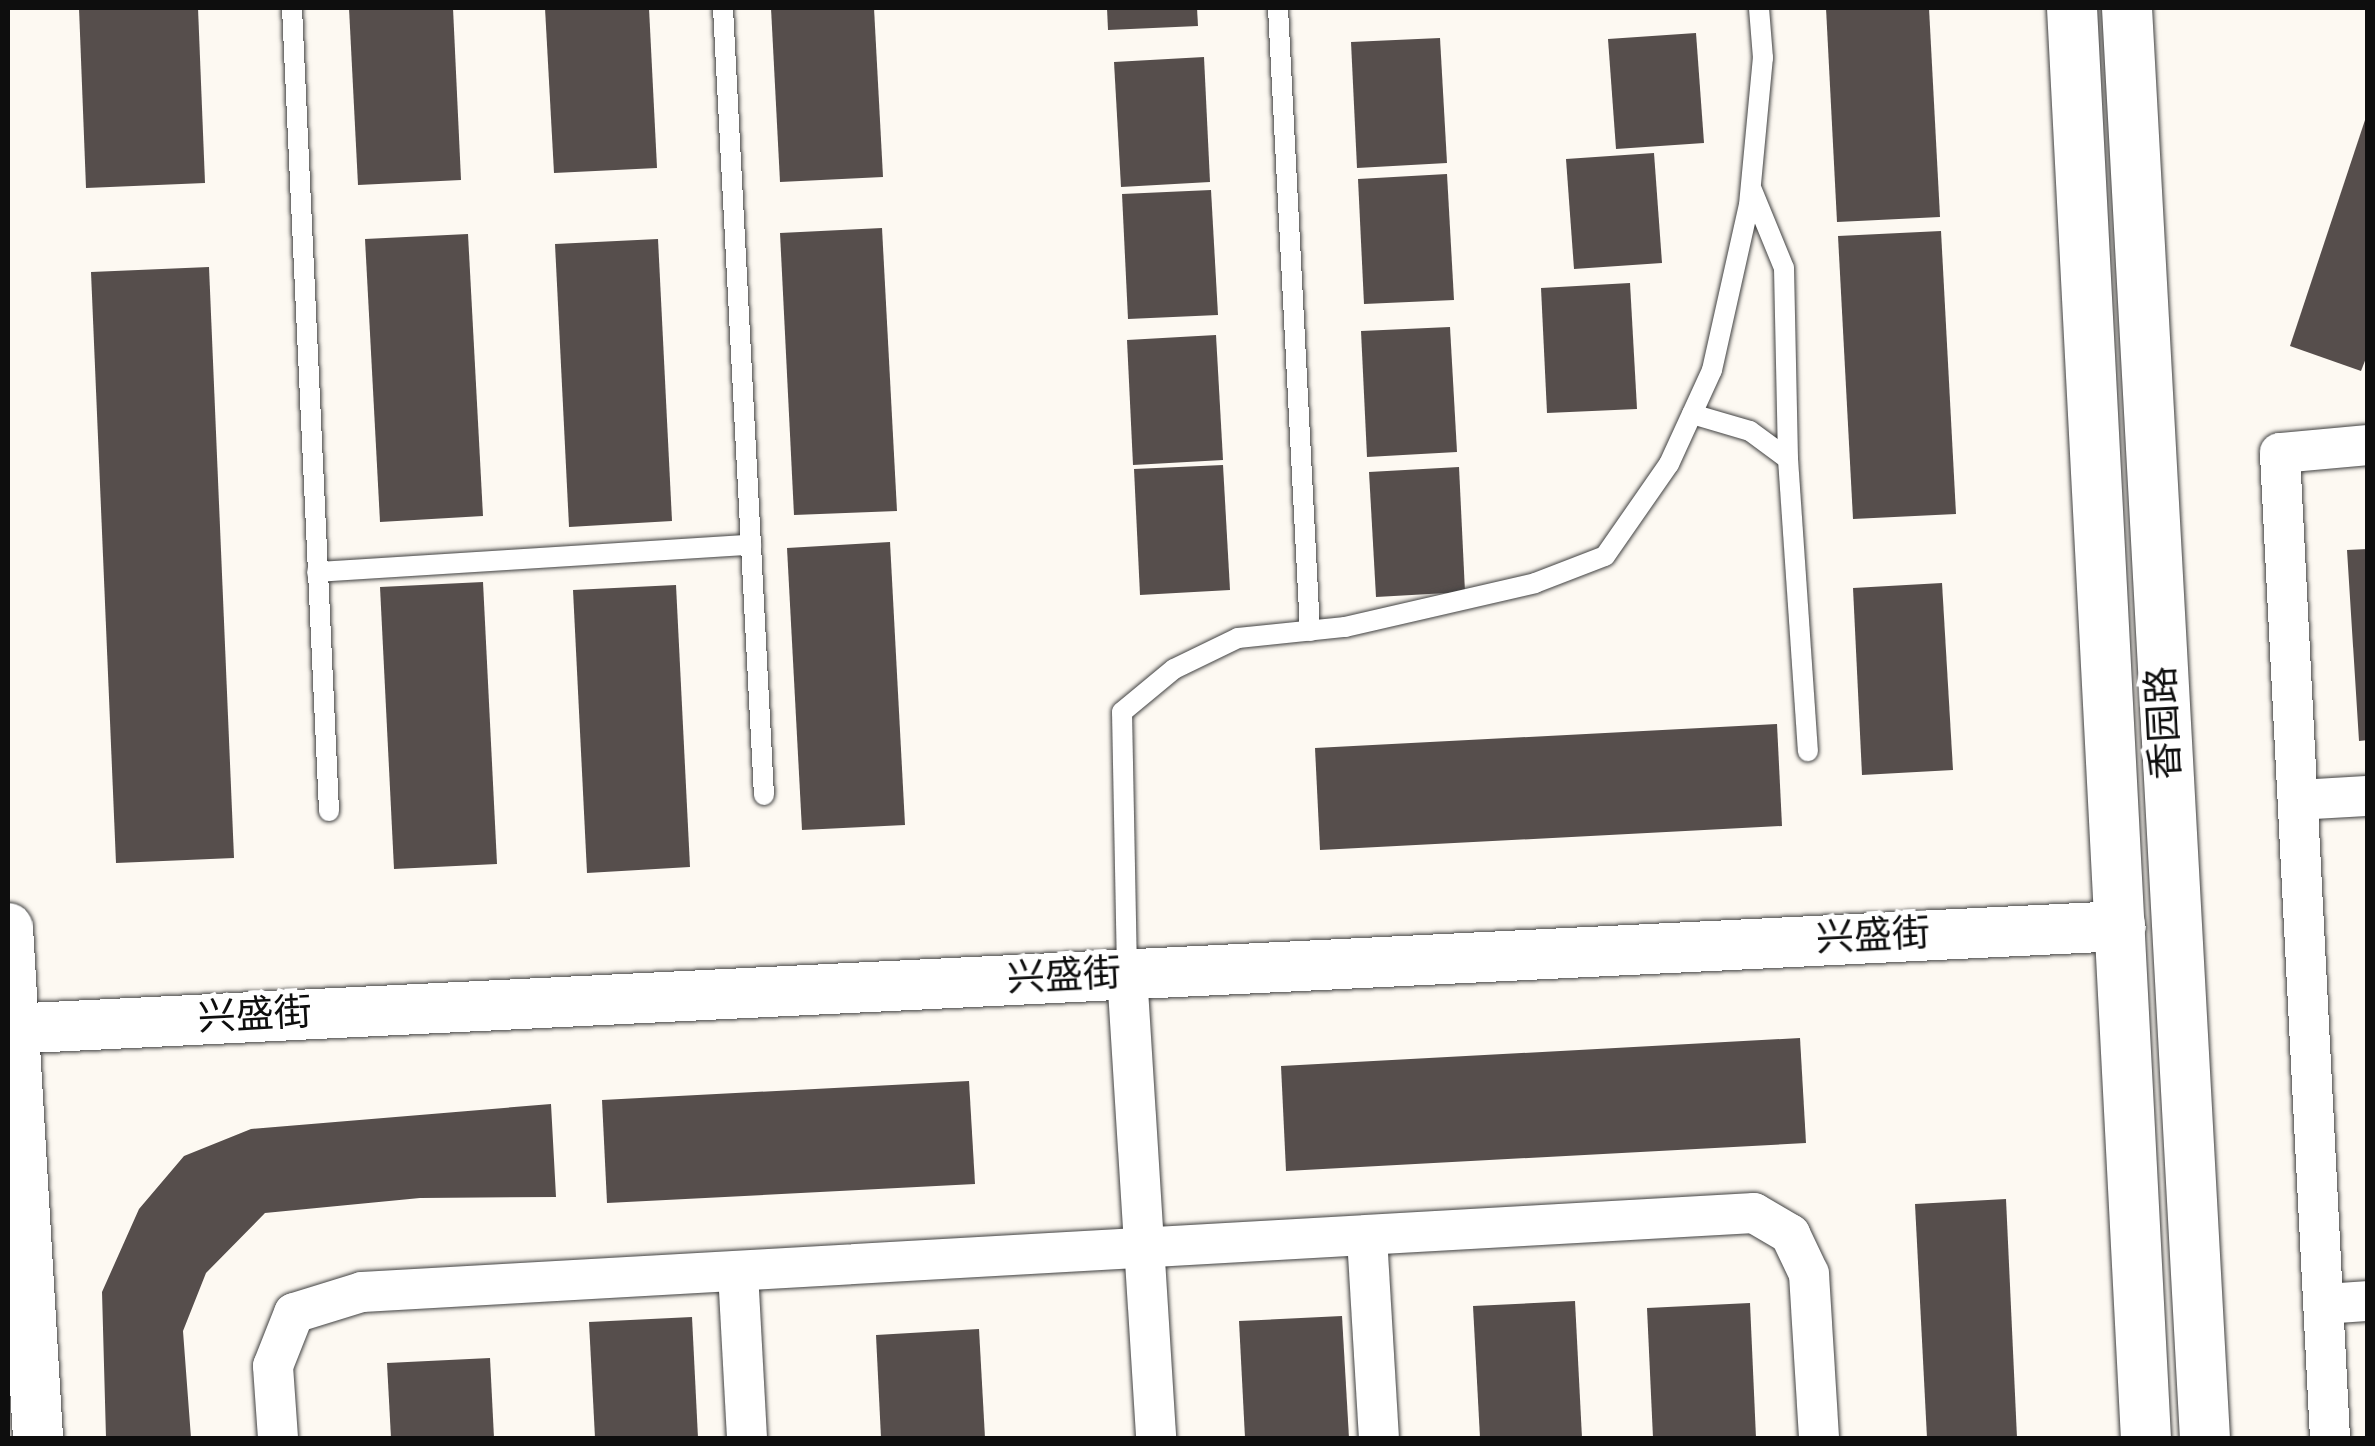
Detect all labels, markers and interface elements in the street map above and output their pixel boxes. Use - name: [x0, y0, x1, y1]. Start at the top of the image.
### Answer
- street label: 香园路: [2140, 665, 2192, 781]
- street label: 兴盛街: [1815, 912, 1931, 964]
- street label: 兴盛街: [1006, 952, 1122, 1004]
- street label: 兴盛街: [197, 991, 313, 1043]

